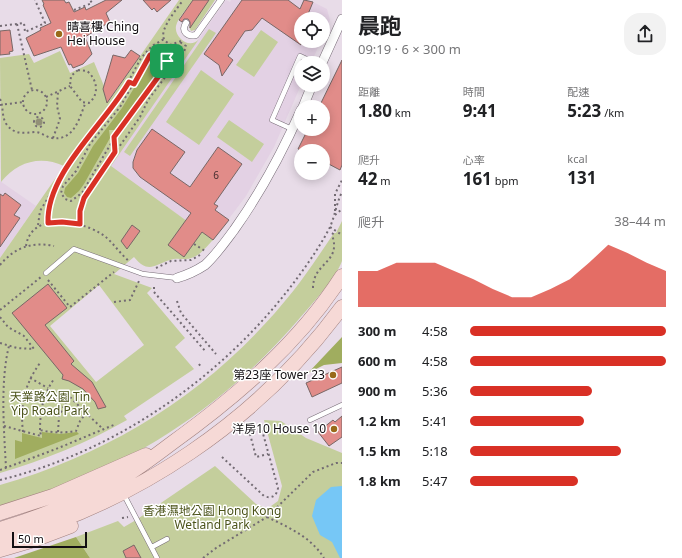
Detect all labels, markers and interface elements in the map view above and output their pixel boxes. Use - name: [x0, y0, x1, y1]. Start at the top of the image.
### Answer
- text: 晨跑: [358, 10, 402, 40]
- map controls: [294, 12, 330, 180]
- button: locate: [294, 12, 330, 48]
- button: share: [624, 13, 666, 55]
- place label: 晴喜樓 Ching Hei House: [67, 18, 139, 49]
- marker: 晴喜樓 Ching Hei House: [54, 29, 64, 39]
- text: 09:19 · 6 × 300 m: [358, 40, 461, 58]
- pin: [150, 44, 184, 78]
- icon: arrive: [156, 50, 178, 72]
- button: layers: [294, 56, 330, 92]
- text: 距離: [358, 84, 380, 99]
- text: 時間: [463, 84, 485, 99]
- text: 配速: [567, 84, 589, 99]
- text: 1.80: [358, 99, 392, 122]
- text: 9:41: [463, 99, 497, 122]
- text: 5:23: [567, 99, 601, 122]
- button: +: [294, 100, 330, 136]
- text: km: [392, 105, 411, 120]
- text: /km: [601, 105, 624, 120]
- button: −: [294, 144, 330, 180]
- text: kcal: [567, 151, 588, 166]
- text: 爬升: [358, 152, 380, 167]
- text: 心率: [463, 152, 485, 167]
- text: 131: [567, 166, 597, 189]
- text: 42: [358, 167, 377, 190]
- text: 161: [463, 167, 492, 190]
- house number: 6: [213, 168, 219, 182]
- text: m: [377, 173, 391, 188]
- text: bpm: [492, 173, 519, 188]
- text: 38–44 m: [614, 212, 666, 230]
- text: 爬升: [358, 213, 384, 231]
- text: 300 m: [358, 322, 396, 340]
- text: 4:58: [422, 322, 448, 340]
- text: 600 m: [358, 352, 396, 370]
- text: 4:58: [422, 352, 448, 370]
- place label: 第23座 Tower 23: [233, 366, 325, 383]
- marker: 第23座 Tower 23: [328, 370, 338, 380]
- text: 900 m: [358, 382, 396, 400]
- text: 5:36: [422, 382, 448, 400]
- park label: 天業路公園 Tin Yip Road Park: [10, 388, 90, 419]
- text: 1.2 km: [358, 412, 401, 430]
- text: 5:41: [422, 412, 448, 430]
- place label: 洋房10 House 10: [232, 420, 326, 437]
- marker: 洋房10 House 10: [329, 424, 339, 434]
- text: 1.5 km: [358, 442, 401, 460]
- text: 5:18: [422, 442, 448, 460]
- text: 1.8 km: [358, 472, 401, 490]
- text: 5:47: [422, 472, 448, 490]
- park label: 香港濕地公園 Hong Kong Wetland Park: [143, 502, 281, 533]
- scale bar: [12, 530, 87, 549]
- text: 50 m: [18, 531, 44, 546]

